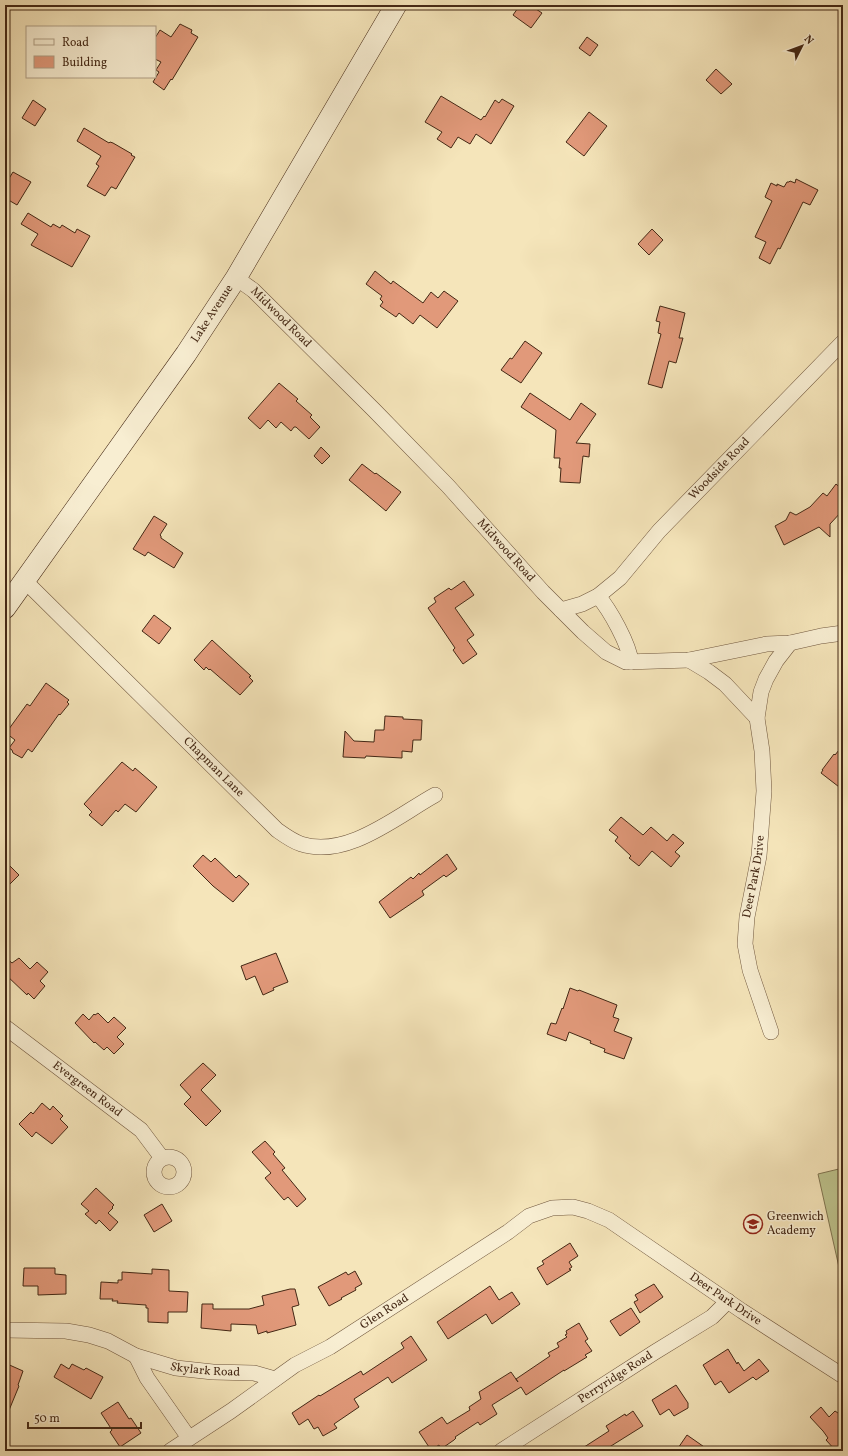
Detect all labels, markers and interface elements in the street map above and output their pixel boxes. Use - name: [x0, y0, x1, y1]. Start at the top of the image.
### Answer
- legend: [26, 26, 156, 78]
- north arrow: [782, 26, 822, 66]
- text: N: [800, 32, 817, 48]
- text: Road: [62, 35, 89, 51]
- text: Building: [62, 55, 107, 71]
- street label: Lake Avenue: [187, 281, 238, 346]
- street label: Midwood Road: [247, 284, 315, 352]
- street label: Woodside Road: [685, 434, 754, 504]
- street label: Midwood Road: [473, 515, 539, 586]
- street label: Chapman Lane: [180, 734, 248, 801]
- street label: Deer Park Drive: [739, 834, 769, 919]
- street label: Evergreen Road: [49, 1058, 125, 1121]
- place label: Greenwich Academy: [767, 1209, 824, 1239]
- school or university icon: Greenwich Academy: [742, 1213, 764, 1235]
- street label: Deer Park Drive: [686, 1269, 765, 1330]
- street label: Glen Road: [357, 1290, 412, 1333]
- street label: Perryridge Road: [575, 1347, 656, 1407]
- street label: Skylark Road: [168, 1359, 241, 1381]
- scale bar: [28, 1404, 141, 1430]
- text: 50 m: [34, 1411, 60, 1427]

